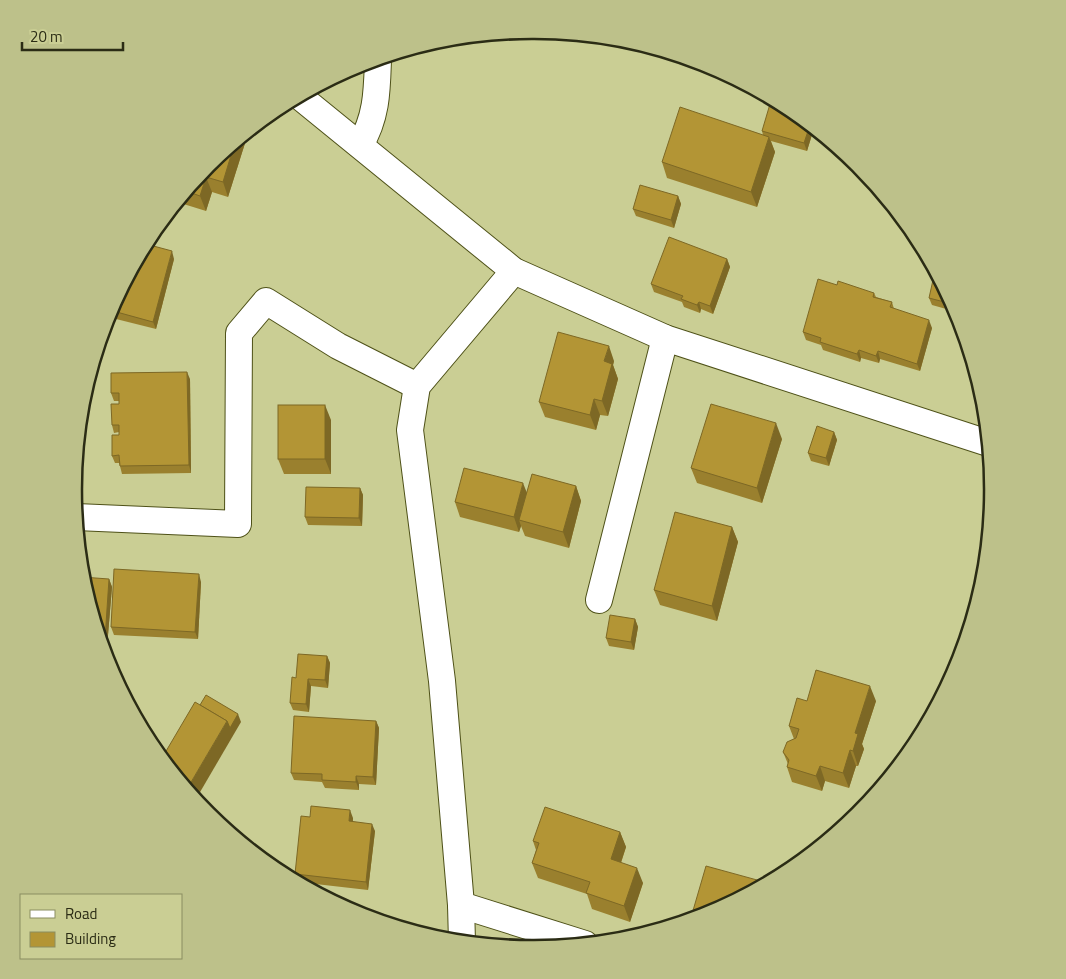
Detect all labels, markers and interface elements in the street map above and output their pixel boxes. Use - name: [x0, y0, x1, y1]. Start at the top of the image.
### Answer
- scale bar: [22, 20, 124, 52]
- text: 20 m: [30, 25, 63, 48]
- legend: [20, 894, 182, 959]
- text: Road: [65, 902, 97, 925]
- text: Building: [65, 927, 116, 950]

